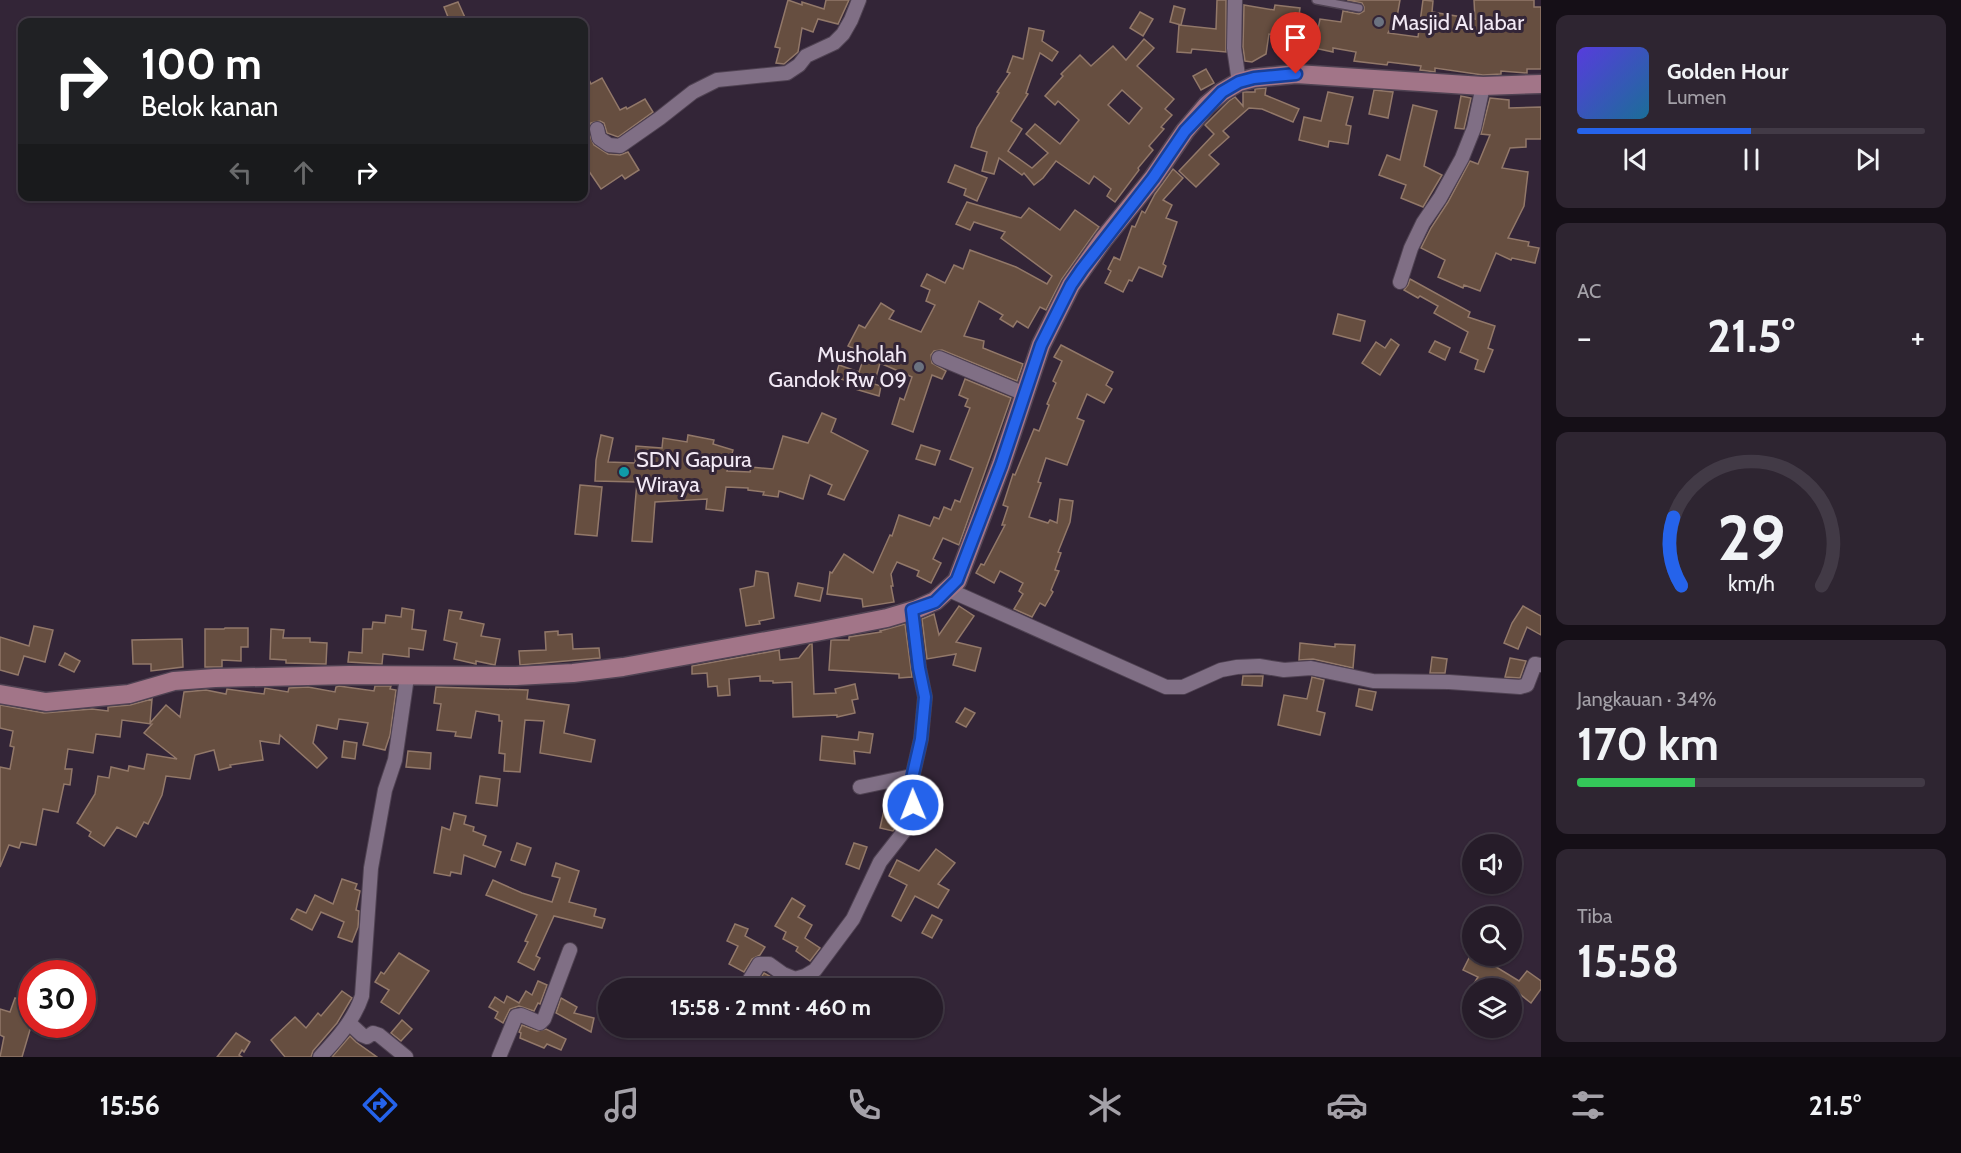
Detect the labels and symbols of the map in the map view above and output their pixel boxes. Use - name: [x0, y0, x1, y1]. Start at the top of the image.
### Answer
- place label: Masjid Al Jabar: [1391, 9, 1524, 36]
- pin: [1270, 12, 1321, 74]
- marker: Masjid Al Jabar: [1372, 15, 1386, 29]
- place label: Musholah Gandok Rw 09: [768, 341, 907, 393]
- marker: Musholah Gandok Rw 09: [912, 360, 926, 374]
- place label: SDN Gapura Wiraya: [636, 446, 752, 498]
- marker: SDN Gapura Wiraya: [617, 465, 631, 479]
- position arrow: [881, 773, 945, 837]
- speed limit sign: 30: [18, 960, 96, 1038]

